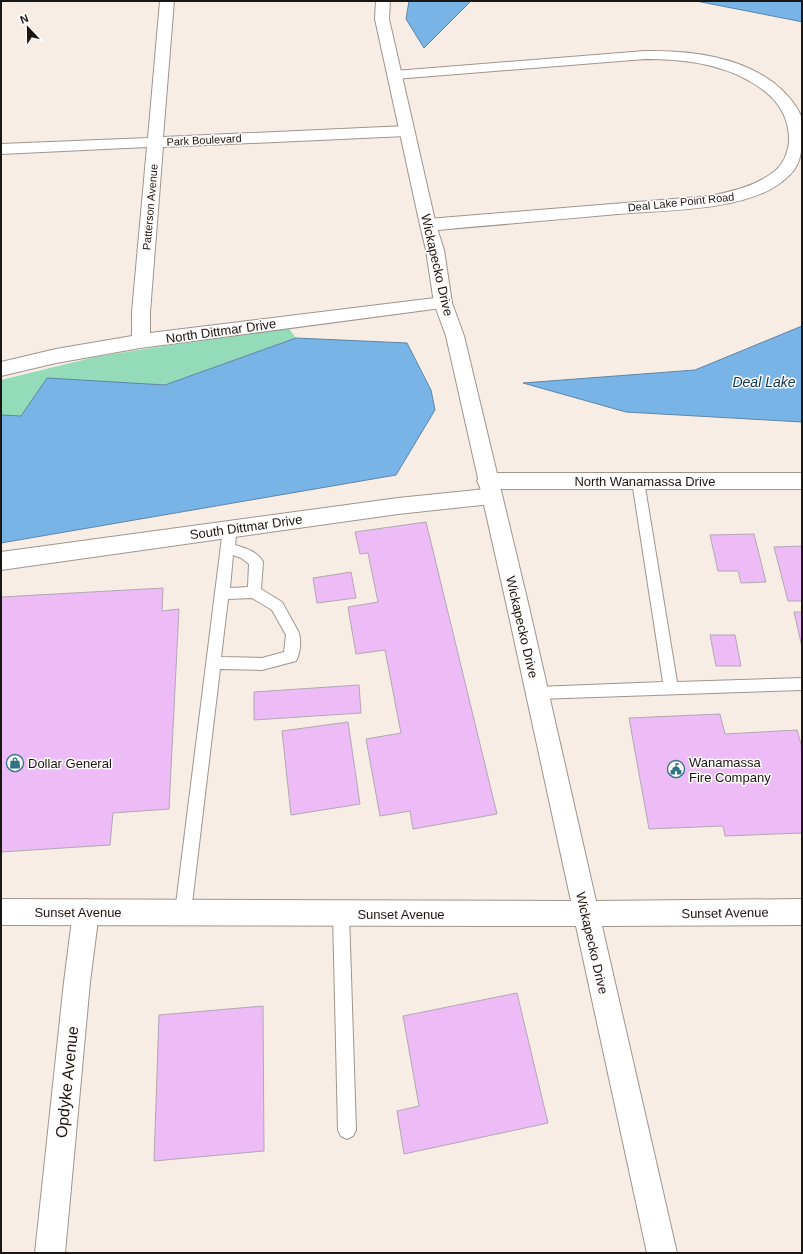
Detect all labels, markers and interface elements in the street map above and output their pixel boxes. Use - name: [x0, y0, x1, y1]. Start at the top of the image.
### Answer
- north arrow: [8, 8, 48, 48]
- text: N: [18, 12, 30, 26]
- street label: Park Boulevard: [166, 132, 242, 148]
- street label: Patterson Avenue: [140, 163, 160, 251]
- street label: Deal Lake Point Road: [627, 190, 735, 214]
- street label: Wickapecko Drive: [418, 213, 456, 317]
- street label: North Dittmar Drive: [165, 316, 277, 346]
- water label: Deal Lake: [732, 374, 796, 390]
- street label: North Wanamassa Drive: [574, 474, 716, 489]
- street label: South Dittmar Drive: [189, 512, 303, 542]
- street label: Wickapecko Drive: [503, 575, 541, 679]
- shop icon: Dollar General: [5, 753, 25, 773]
- place label: Wanamassa Fire Company: [689, 755, 771, 785]
- place label: Dollar General: [28, 756, 112, 771]
- public building icon: Wanamassa Fire Company: [666, 759, 686, 779]
- street label: Wickapecko Drive: [573, 891, 611, 995]
- street label: Sunset Avenue: [34, 905, 122, 920]
- street label: Sunset Avenue: [681, 905, 769, 921]
- street label: Sunset Avenue: [357, 907, 445, 922]
- street label: Opdyke Avenue: [53, 1025, 81, 1139]

